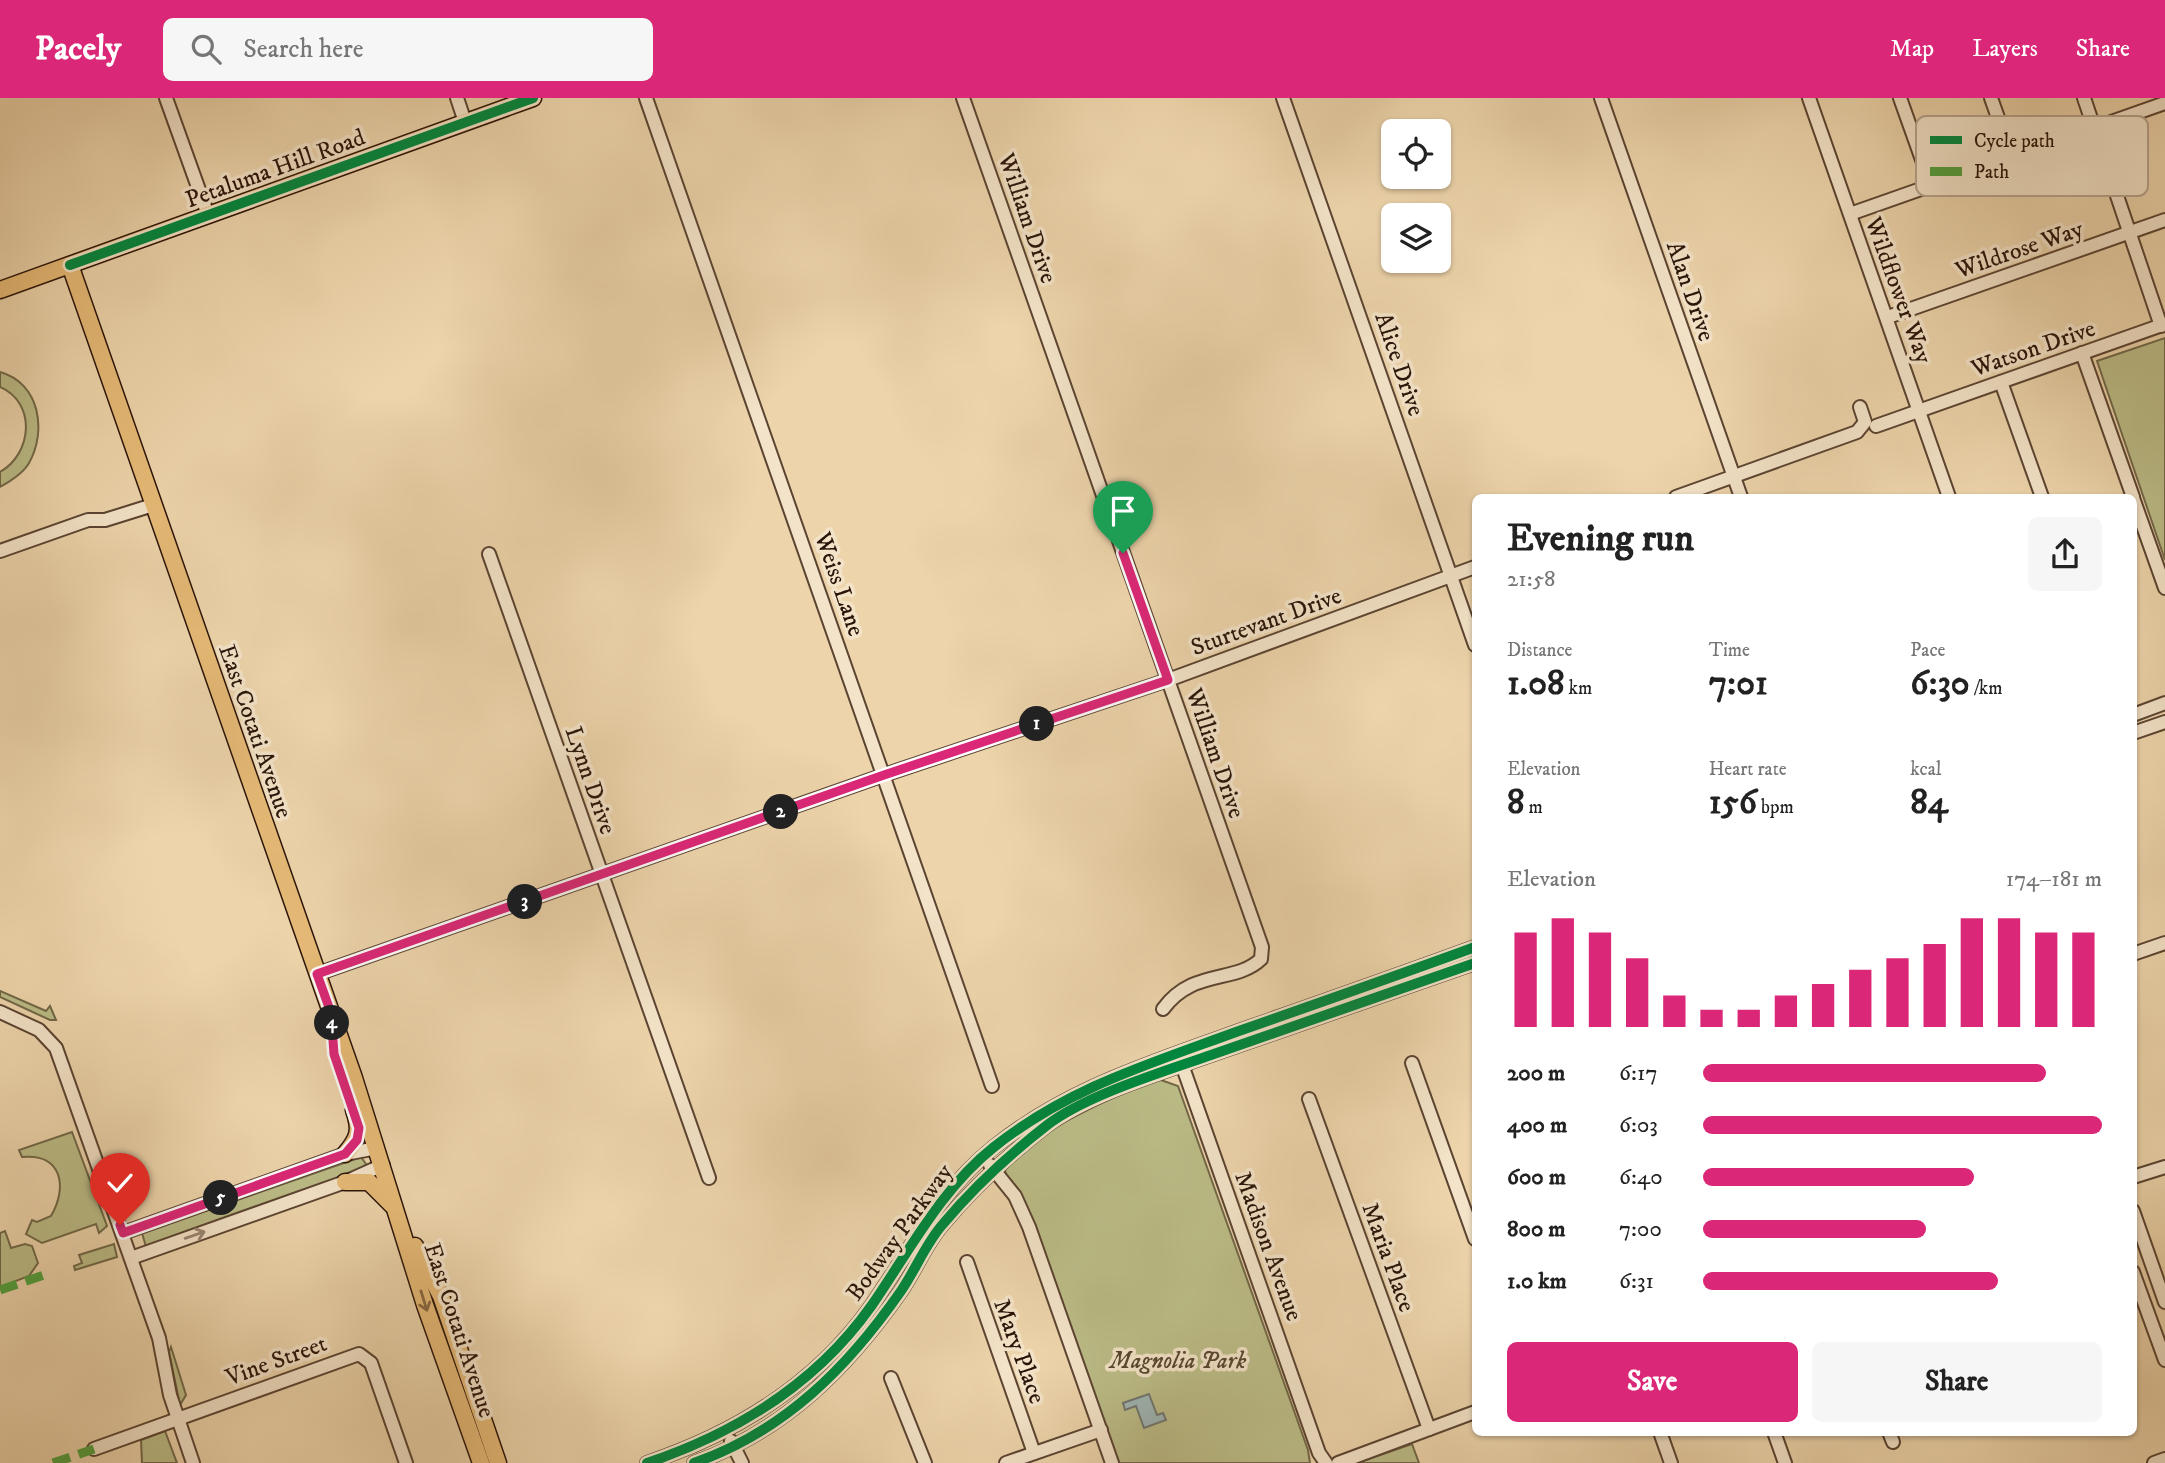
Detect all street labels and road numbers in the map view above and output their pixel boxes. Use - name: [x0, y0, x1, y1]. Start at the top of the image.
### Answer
- street label: Petaluma Hill Road: [181, 122, 369, 215]
- street label: William Drive: [990, 148, 1063, 287]
- street label: Wildflower Way: [1857, 212, 1939, 368]
- street label: Wildrose Way: [1951, 214, 2088, 286]
- street label: Alan Drive: [1659, 237, 1721, 345]
- street label: Alice Drive: [1367, 309, 1431, 420]
- street label: Watson Drive: [1966, 314, 2099, 384]
- street label: Weiss Lane: [807, 527, 871, 640]
- street label: Sturtevant Drive: [1187, 581, 1346, 663]
- street label: East Cotati Avenue: [211, 641, 299, 822]
- street label: William Drive: [1178, 683, 1251, 822]
- street label: Lynn Drive: [558, 722, 622, 838]
- street label: Bodway Parkway: [840, 1158, 960, 1307]
- street label: Madison Avenue: [1227, 1168, 1309, 1325]
- street label: Maria Place: [1354, 1199, 1422, 1316]
- street label: East Cotati Avenue: [417, 1239, 501, 1421]
- street label: Mary Place: [986, 1295, 1052, 1408]
- street label: Vine Street: [221, 1329, 331, 1393]

